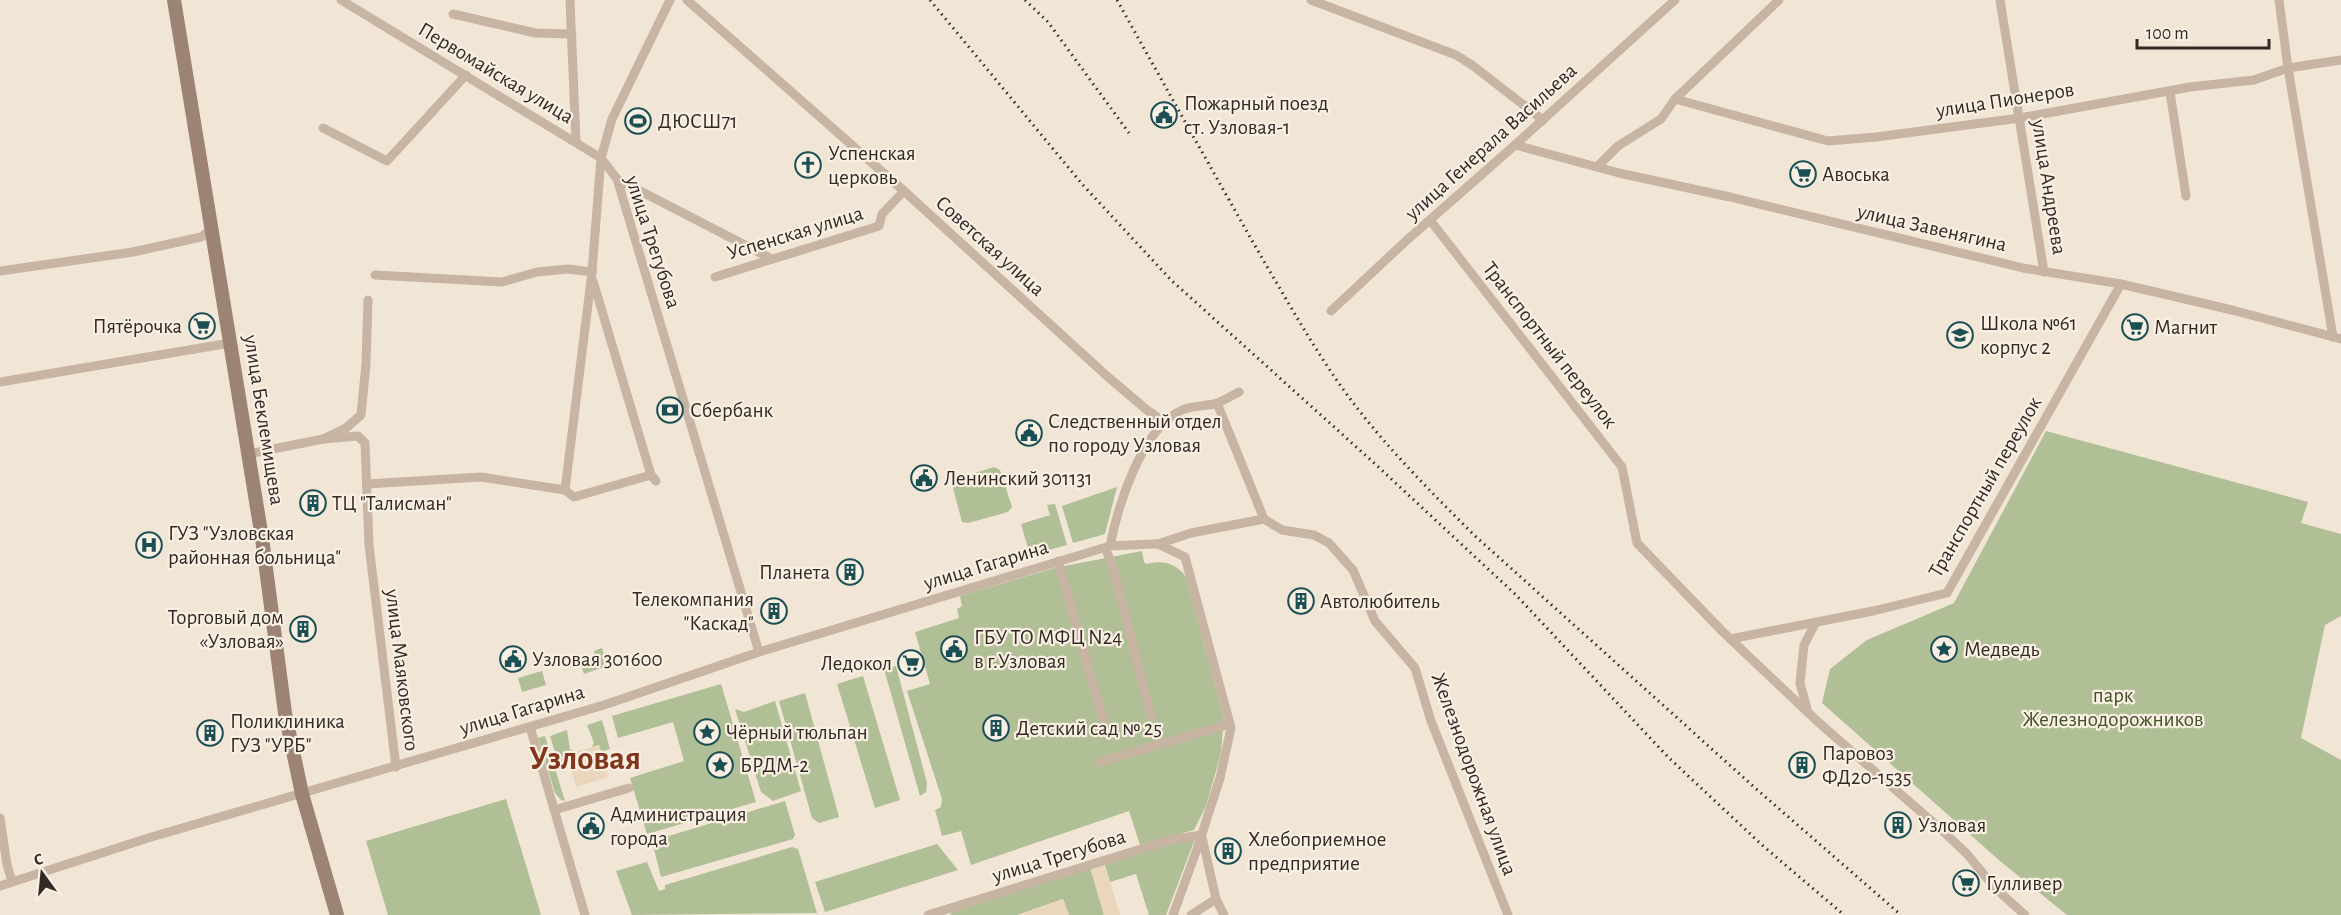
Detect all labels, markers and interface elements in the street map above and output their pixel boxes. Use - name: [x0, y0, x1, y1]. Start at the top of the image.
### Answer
- scale bar: [2137, 12, 2269, 50]
- street label: Первомайская улица: [415, 18, 578, 128]
- text: 100 m: [2146, 25, 2189, 43]
- street label: улица Генерала Васильева: [1401, 59, 1581, 225]
- street label: улица Пионеров: [1934, 79, 2076, 121]
- place label: Пожарный поезд ст. Узловая-1: [1184, 93, 1329, 138]
- public building icon: Пожарный поезд ст. Узловая-1: [1149, 100, 1179, 130]
- sports icon: ДЮСШ71: [623, 106, 653, 136]
- place label: ДЮСШ71: [658, 111, 737, 132]
- street label: улица Андреева: [2028, 117, 2070, 257]
- place label: Успенская церковь: [828, 143, 916, 188]
- church icon: Успенская церковь: [793, 150, 823, 180]
- supermarket icon: Авоська: [1788, 159, 1818, 189]
- place label: Авоська: [1822, 164, 1890, 185]
- street label: улица Трегубова: [621, 172, 684, 311]
- street label: Советская улица: [932, 192, 1049, 300]
- street label: улица Завенягина: [1854, 200, 2009, 255]
- street label: Успенская улица: [724, 202, 866, 264]
- street label: Транспортный переулок: [1479, 258, 1621, 432]
- supermarket icon: Пятёрочка: [187, 311, 217, 341]
- supermarket icon: Магнит: [2120, 312, 2150, 342]
- place label: Школа №61 корпус 2: [1980, 313, 2077, 358]
- place label: Пятёрочка: [93, 316, 182, 337]
- place label: Магнит: [2154, 317, 2218, 338]
- school or university icon: Школа №61 корпус 2: [1945, 320, 1975, 350]
- street label: улица Беклемищева: [240, 332, 288, 507]
- street label: Транспортный переулок: [1925, 393, 2045, 581]
- bank icon: Сбербанк: [655, 395, 685, 425]
- place label: Сбербанк: [690, 400, 773, 421]
- place label: Следственный отдел по городу Узловая: [1048, 411, 1222, 456]
- public building icon: Следственный отдел по городу Узловая: [1014, 418, 1044, 448]
- public building icon: Ленинский 301131: [909, 463, 939, 493]
- place label: Ленинский 301131: [944, 468, 1092, 489]
- building icon: ТЦ "Талисман": [298, 488, 328, 518]
- place label: ТЦ "Талисман": [332, 493, 452, 514]
- place label: ГУЗ "Узловская районная больница": [168, 523, 341, 568]
- hospital icon: ГУЗ "Узловская районная больница": [134, 530, 164, 560]
- street label: улица Гагарина: [920, 536, 1051, 594]
- building icon: Планета: [835, 557, 865, 587]
- place label: Планета: [759, 562, 830, 583]
- building icon: Автолюбитель: [1286, 586, 1316, 616]
- street label: улица Маяковского: [382, 587, 422, 752]
- place label: Телекомпания "Каскад": [632, 589, 754, 634]
- place label: Автолюбитель: [1320, 591, 1440, 612]
- building icon: Телекомпания "Каскад": [759, 596, 789, 626]
- place label: Торговый дом «Узловая»: [168, 607, 284, 652]
- building icon: Торговый дом «Узловая»: [288, 614, 318, 644]
- place label: ГБУ ТО МФЦ N24 в г.Узловая: [974, 627, 1122, 672]
- public building icon: ГБУ ТО МФЦ N24 в г.Узловая: [939, 634, 969, 664]
- place icon: Медведь: [1929, 634, 1959, 664]
- place label: Медведь: [1964, 639, 2040, 660]
- public building icon: Узловая 301600: [498, 644, 528, 674]
- supermarket icon: Ледокол: [896, 648, 926, 678]
- place label: Узловая 301600: [532, 649, 663, 670]
- place label: Ледокол: [821, 653, 892, 674]
- street label: Железнодорожная улица: [1428, 670, 1521, 878]
- street label: улица Гагарина: [456, 681, 587, 739]
- park label: парк Железнодорожников: [2022, 685, 2204, 730]
- place label: Поликлиника ГУЗ "УРБ": [230, 711, 345, 756]
- building icon: Детский сад № 25: [981, 713, 1011, 743]
- place icon: Чёрный тюльпан: [692, 717, 722, 747]
- building icon: Поликлиника ГУЗ "УРБ": [195, 718, 225, 748]
- place label: Детский сад № 25: [1016, 718, 1162, 739]
- place label: Чёрный тюльпан: [726, 722, 868, 743]
- district label: Узловая: [529, 743, 641, 776]
- place label: Паровоз ФД20-1535: [1822, 743, 1912, 788]
- place icon: БРДМ-2: [705, 750, 735, 780]
- building icon: Паровоз ФД20-1535: [1787, 750, 1817, 780]
- place label: БРДМ-2: [740, 755, 809, 776]
- place label: Администрация города: [610, 804, 746, 849]
- building icon: Узловая: [1883, 810, 1913, 840]
- public building icon: Администрация города: [576, 811, 606, 841]
- place label: Узловая: [1918, 815, 1986, 836]
- street label: улица Трегубова: [989, 826, 1129, 887]
- place label: Хлебоприемное предприятие: [1248, 829, 1386, 874]
- building icon: Хлебоприемное предприятие: [1213, 836, 1243, 866]
- north arrow: [12, 843, 72, 903]
- text: С: [32, 851, 45, 868]
- supermarket icon: Гулливер: [1951, 868, 1981, 898]
- place label: Гулливер: [1986, 873, 2062, 894]

